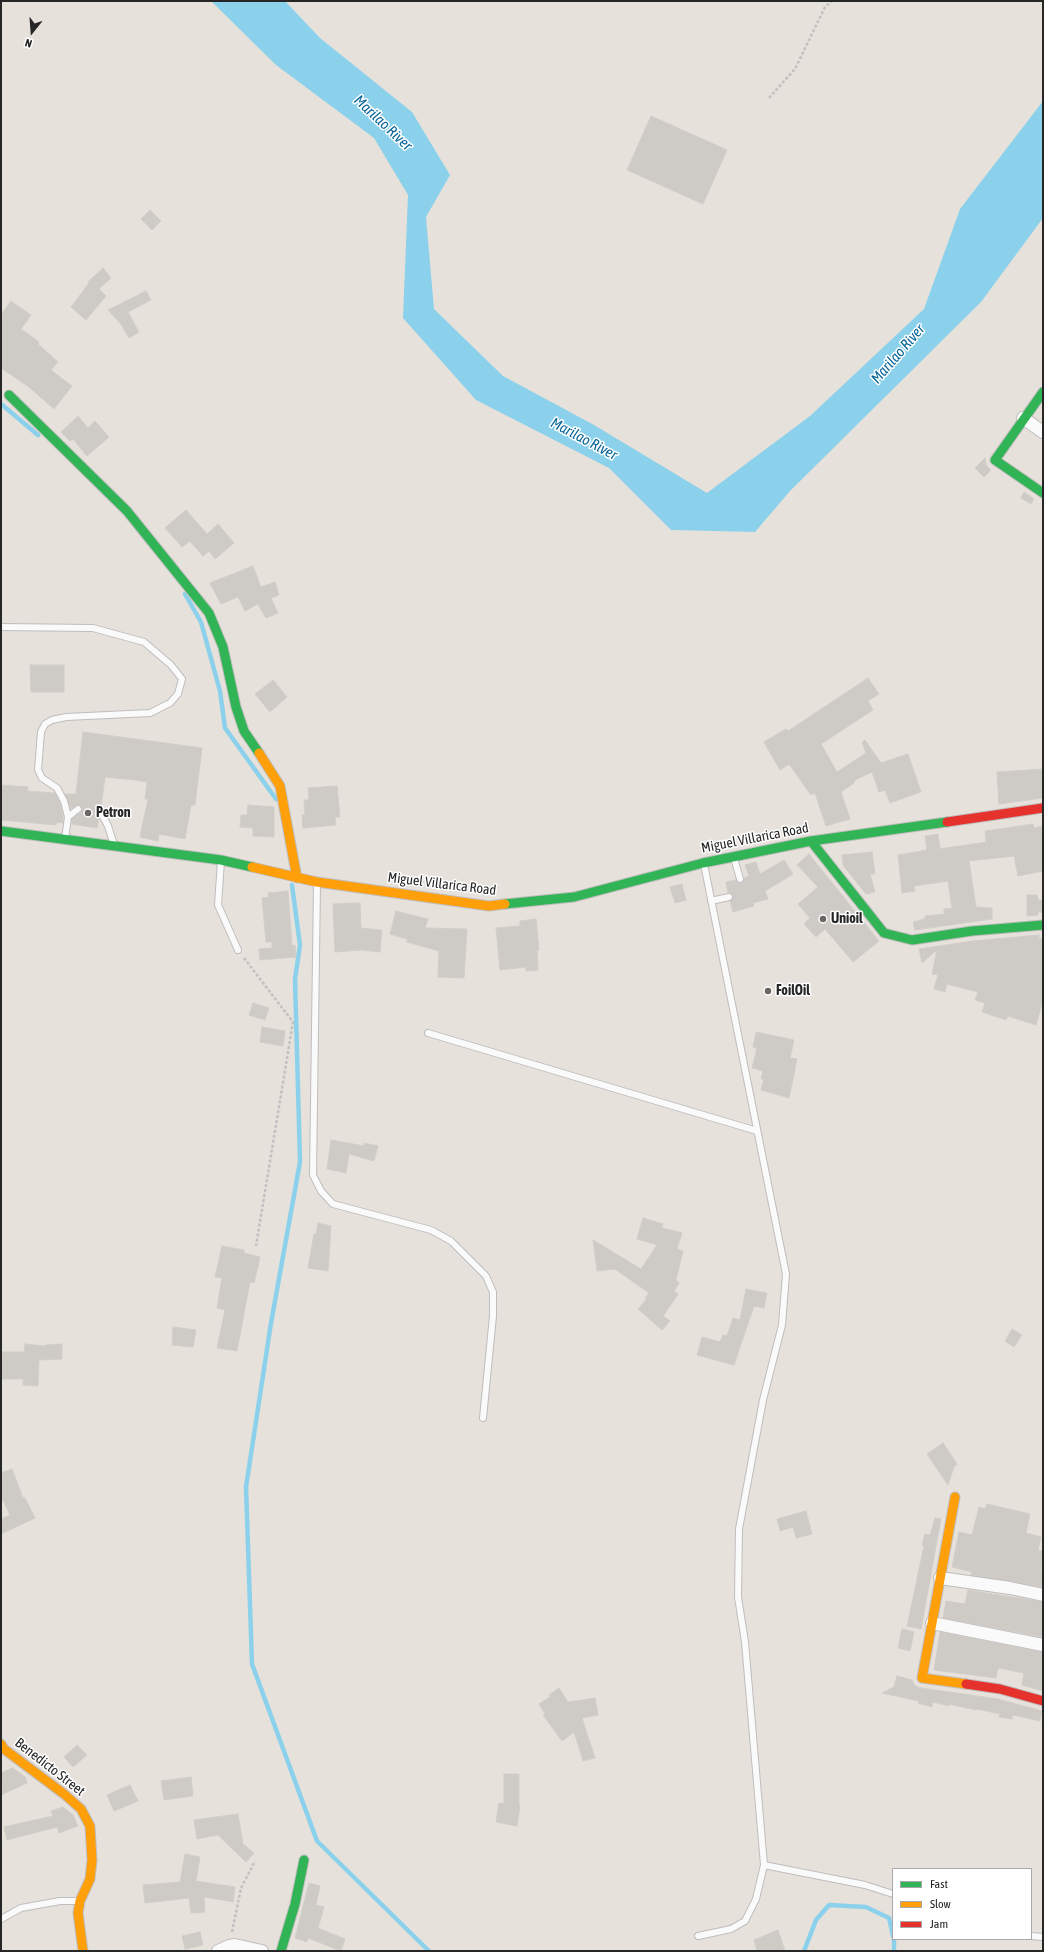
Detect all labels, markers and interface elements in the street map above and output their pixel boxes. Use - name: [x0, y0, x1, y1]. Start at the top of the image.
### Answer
- north arrow: [12, 12, 52, 52]
- text: N: [24, 37, 33, 50]
- water label: Marilao River: [350, 92, 416, 154]
- water label: Marilao River: [867, 321, 929, 387]
- water label: Marilao River: [548, 414, 620, 464]
- place label: Petron: [96, 805, 131, 821]
- marker: Petron: [83, 808, 93, 818]
- street label: Miguel Villarica Road: [700, 819, 810, 857]
- street label: Miguel Villarica Road: [387, 869, 497, 899]
- place label: Unioil: [831, 911, 863, 927]
- marker: Unioil: [818, 914, 828, 924]
- place label: FoilOil: [776, 983, 810, 999]
- marker: FoilOil: [763, 986, 773, 996]
- street label: Benedicto Street: [12, 1734, 88, 1800]
- legend: [892, 1868, 1032, 1940]
- text: Fast: [930, 1877, 948, 1891]
- text: Slow: [930, 1897, 951, 1911]
- text: Jam: [930, 1917, 948, 1931]

